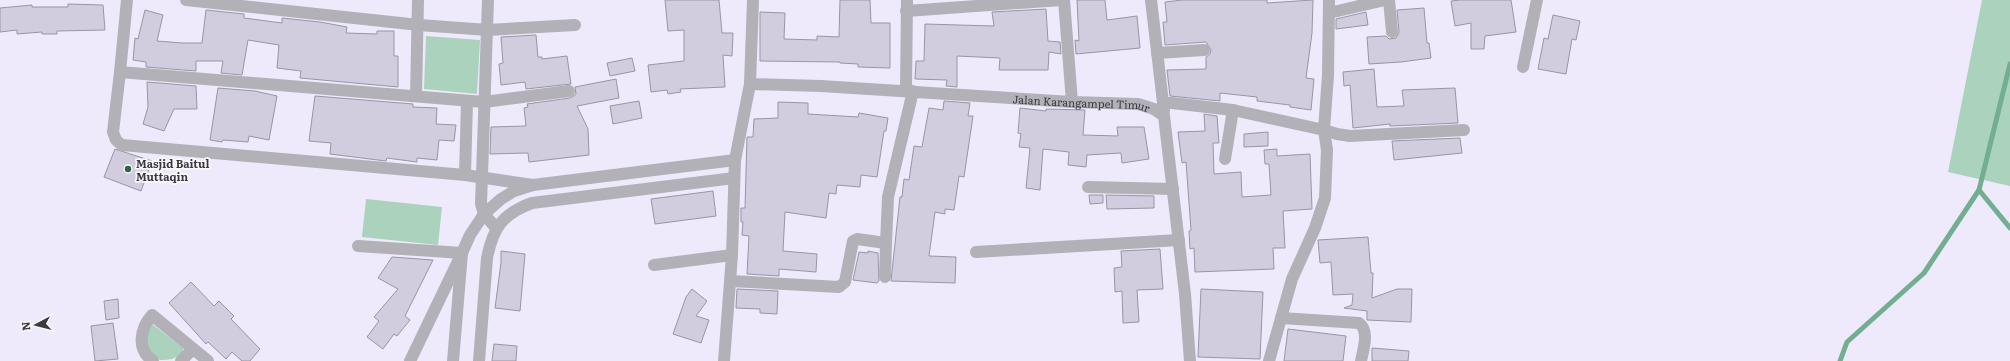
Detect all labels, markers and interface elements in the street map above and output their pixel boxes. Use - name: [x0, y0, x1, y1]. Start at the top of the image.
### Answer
- street label: Jalan Karangampel Timur: [1012, 90, 1153, 116]
- place label: Masjid Baitul Muttaqin: [136, 155, 209, 184]
- marker: Masjid Baitul Muttaqin: [123, 164, 133, 174]
- north arrow: [16, 305, 56, 345]
- text: N: [17, 321, 34, 332]

